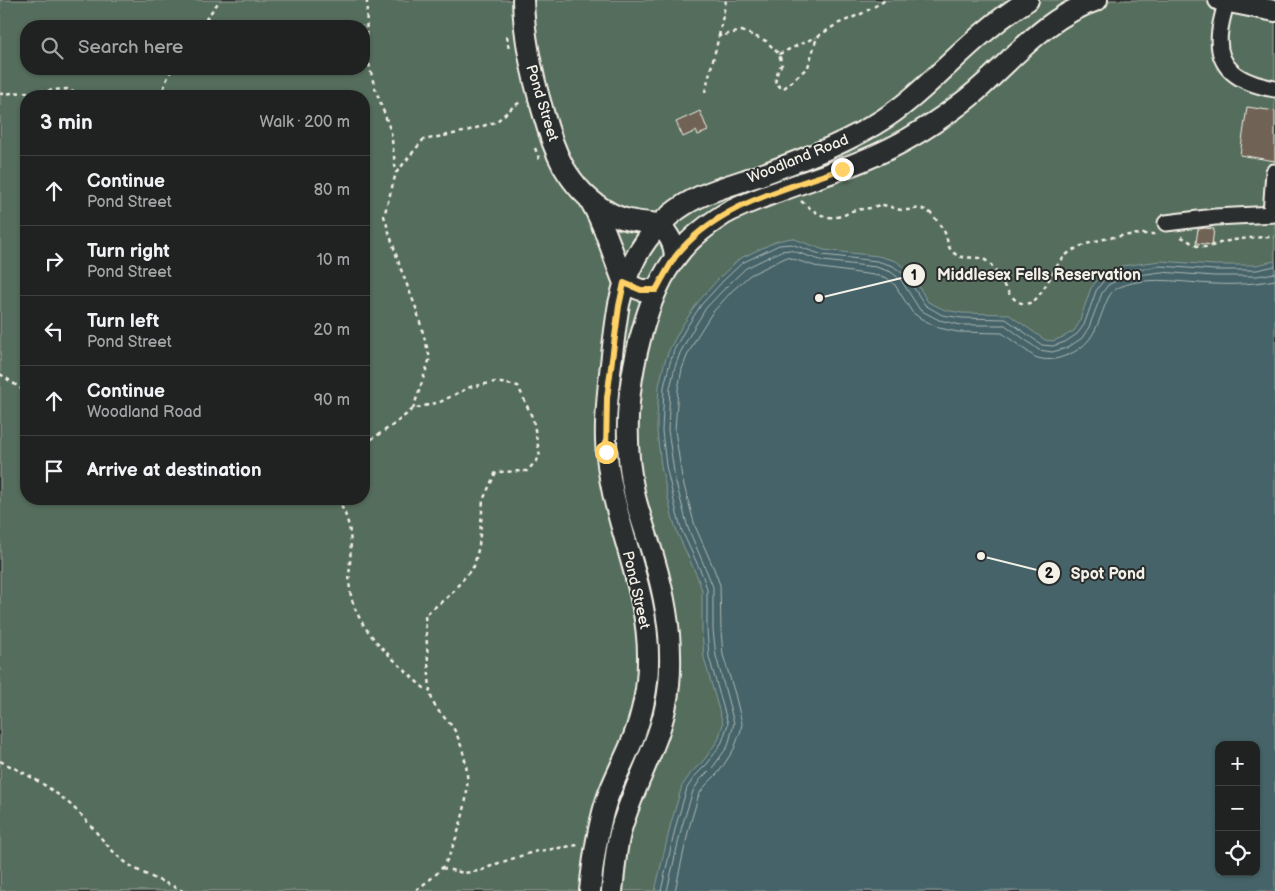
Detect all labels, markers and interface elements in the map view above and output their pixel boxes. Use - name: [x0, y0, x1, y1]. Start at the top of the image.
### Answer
- search box: [20, 20, 370, 75]
- icon: search: [38, 34, 66, 62]
- text: Search here: [78, 36, 183, 59]
- street label: Pond Street: [521, 62, 563, 144]
- text: 3 min: [40, 110, 93, 135]
- text: Walk · 200 m: [260, 113, 350, 132]
- street label: Woodland Road: [745, 130, 851, 188]
- route end: [831, 158, 854, 181]
- text: Continue: [87, 170, 165, 193]
- icon: ahead: [40, 177, 68, 205]
- text: 80 m: [314, 181, 350, 200]
- text: Pond Street: [87, 193, 172, 212]
- text: Turn right: [87, 240, 170, 263]
- icon: right: [40, 247, 68, 275]
- text: 10 m: [317, 251, 350, 270]
- callout: Middlesex Fells Reservation: [902, 259, 1151, 290]
- text: Pond Street: [87, 263, 172, 282]
- text: 1: [911, 266, 917, 285]
- text: Middlesex Fells Reservation: [937, 266, 1141, 285]
- text: Turn left: [87, 310, 159, 333]
- icon: left: [40, 317, 68, 345]
- text: 20 m: [314, 321, 350, 340]
- text: Pond Street: [87, 333, 172, 352]
- text: Continue: [87, 380, 165, 403]
- icon: ahead: [40, 387, 68, 415]
- text: 90 m: [314, 391, 350, 410]
- text: Woodland Road: [87, 403, 202, 422]
- route start: [595, 441, 618, 464]
- icon: arrive: [40, 457, 68, 485]
- text: Arrive at destination: [87, 459, 262, 482]
- street label: Pond Street: [618, 549, 654, 631]
- callout: Spot Pond: [1036, 557, 1155, 588]
- text: 2: [1045, 564, 1054, 583]
- text: Spot Pond: [1071, 565, 1145, 584]
- map controls: [1215, 741, 1260, 876]
- button: +: [1215, 741, 1260, 786]
- button: −: [1215, 786, 1260, 831]
- button: locate: [1215, 831, 1260, 876]

